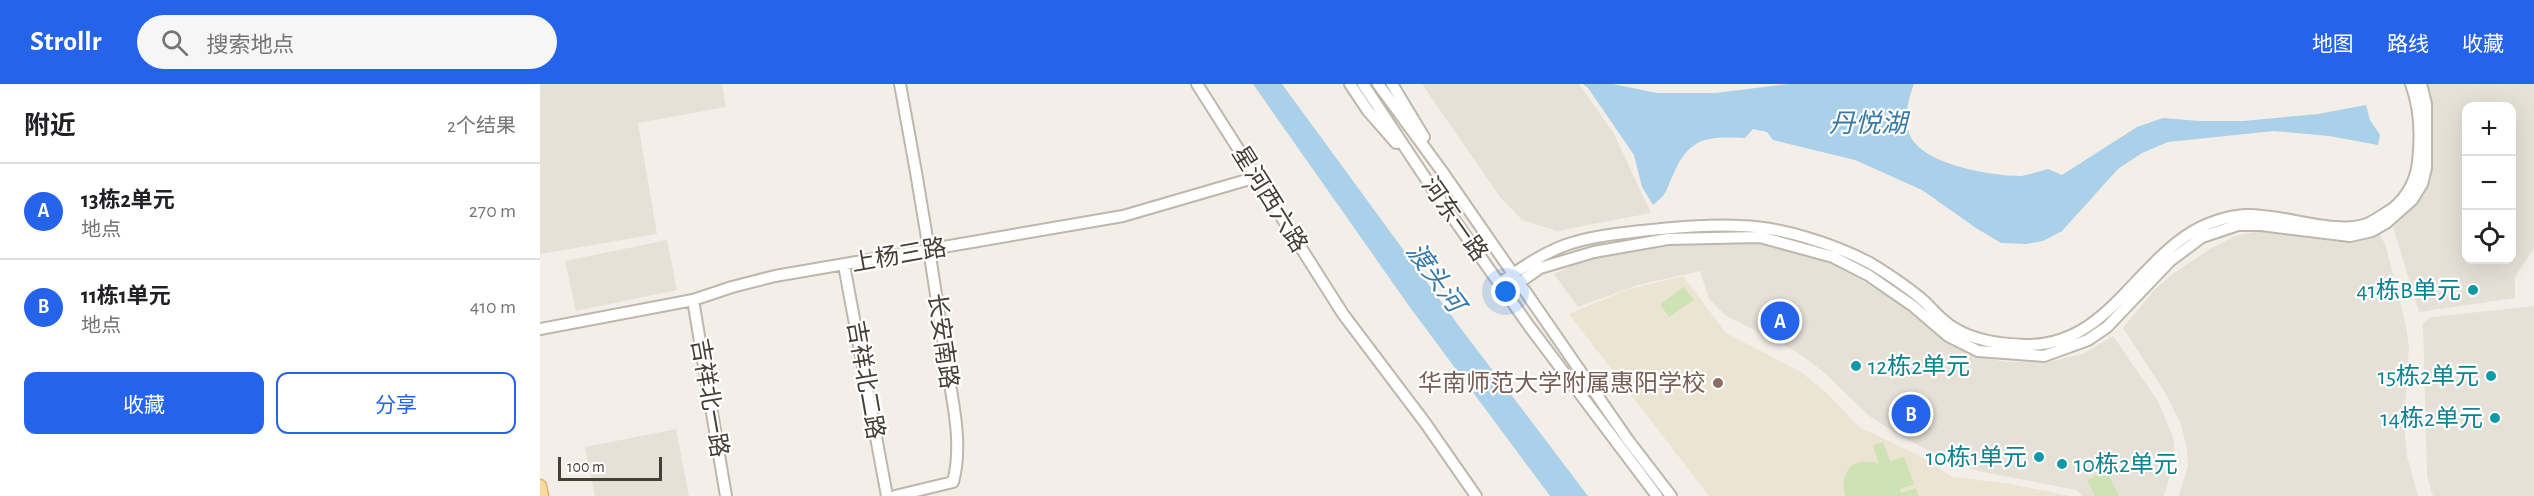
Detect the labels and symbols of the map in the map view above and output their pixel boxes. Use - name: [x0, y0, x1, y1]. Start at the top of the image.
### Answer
- water label: 丹悦湖: [1829, 110, 1911, 137]
- street label: 星河西六路: [1227, 141, 1313, 257]
- street label: 河东一路: [1417, 172, 1493, 266]
- street label: 上杨三路: [849, 234, 949, 276]
- water label: 渡头河: [1402, 238, 1472, 321]
- your location: [1491, 277, 1520, 306]
- place label: 41栋B单元: [2356, 277, 2461, 303]
- marker: 41栋B单元: [2466, 283, 2480, 297]
- street label: 长安南路: [923, 292, 963, 390]
- pin: A: [1760, 298, 1800, 344]
- street label: 吉祥北二路: [843, 319, 889, 441]
- street label: 吉祥北一路: [687, 337, 733, 459]
- place label: 12栋2单元: [1868, 353, 1970, 379]
- marker: 12栋2单元: [1849, 359, 1863, 373]
- place label: 15栋2单元: [2378, 363, 2479, 389]
- marker: 15栋2单元: [2484, 369, 2498, 383]
- place label: 华南师范大学附属惠阳学校: [1418, 370, 1706, 396]
- marker: 华南师范大学附属惠阳学校: [1711, 376, 1725, 390]
- pin: B: [1892, 392, 1930, 436]
- place label: 14栋2单元: [2380, 405, 2483, 431]
- marker: 14栋2单元: [2488, 411, 2502, 425]
- place label: 10栋1单元: [1926, 444, 2027, 470]
- marker: 10栋1单元: [2032, 450, 2046, 464]
- place label: 10栋2单元: [2074, 451, 2178, 477]
- scale bar: [558, 454, 662, 482]
- marker: 10栋2单元: [2055, 457, 2069, 471]

